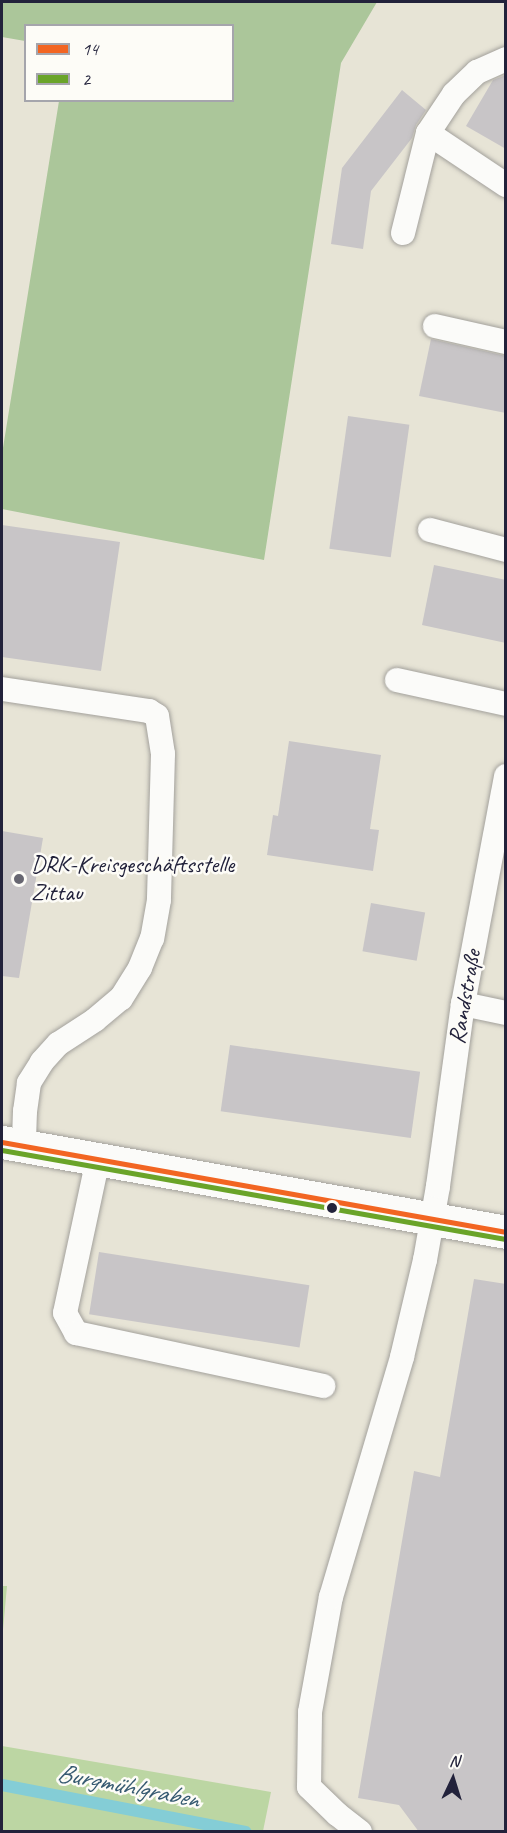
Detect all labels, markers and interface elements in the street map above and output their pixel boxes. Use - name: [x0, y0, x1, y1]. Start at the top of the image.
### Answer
- legend: [24, 24, 234, 102]
- text: 14: [82, 38, 98, 60]
- text: 2: [82, 68, 90, 90]
- place label: DRK-Kreisgeschäftsstelle Zittau: [31, 851, 234, 907]
- marker: DRK-Kreisgeschäftsstelle Zittau: [12, 872, 26, 886]
- street label: Randstraße: [443, 948, 487, 1046]
- unlabelled marker: [326, 1202, 338, 1214]
- north arrow: [423, 1749, 483, 1809]
- text: N: [449, 1751, 460, 1771]
- water label: Burgmühlgraben: [55, 1757, 201, 1815]

